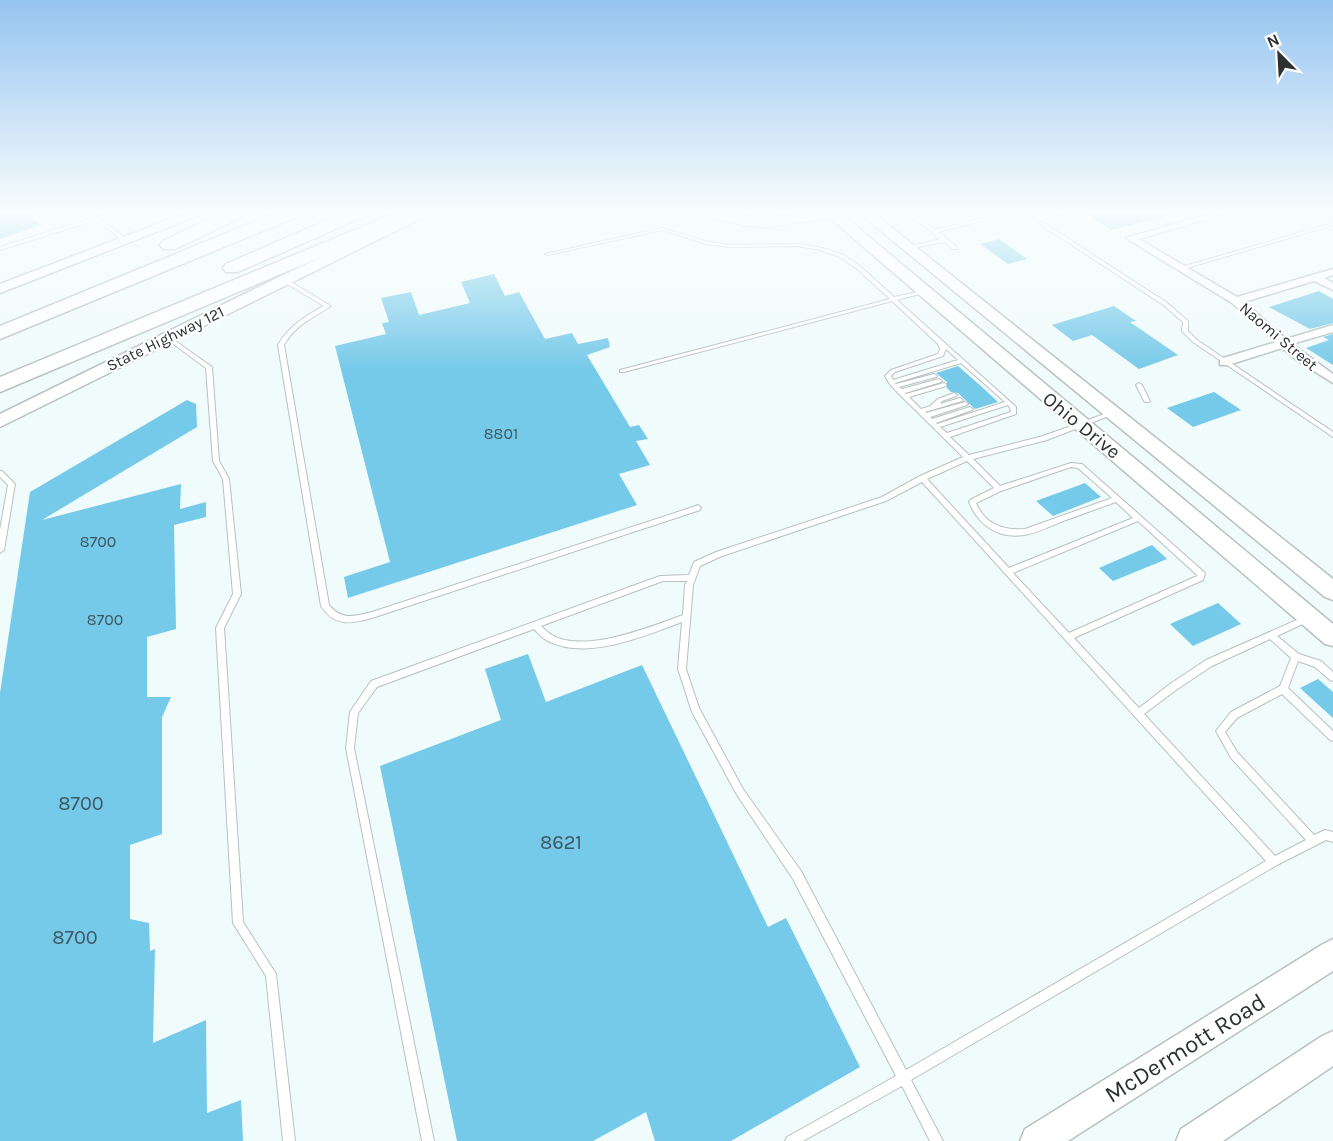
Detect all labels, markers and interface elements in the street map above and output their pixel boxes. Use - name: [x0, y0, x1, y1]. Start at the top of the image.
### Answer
- north arrow: [1249, 24, 1309, 84]
- text: N: [1264, 30, 1282, 52]
- street label: Naomi Street: [1236, 298, 1322, 374]
- street label: State Highway 121: [103, 302, 227, 375]
- street label: Ohio Drive: [1038, 387, 1125, 464]
- house number: 8801: [484, 424, 518, 443]
- house number: 8700: [80, 532, 116, 551]
- house number: 8700: [87, 610, 123, 629]
- house number: 8700: [58, 792, 104, 815]
- house number: 8621: [540, 831, 582, 854]
- house number: 8700: [52, 926, 98, 949]
- street label: McDermott Road: [1100, 987, 1270, 1109]

